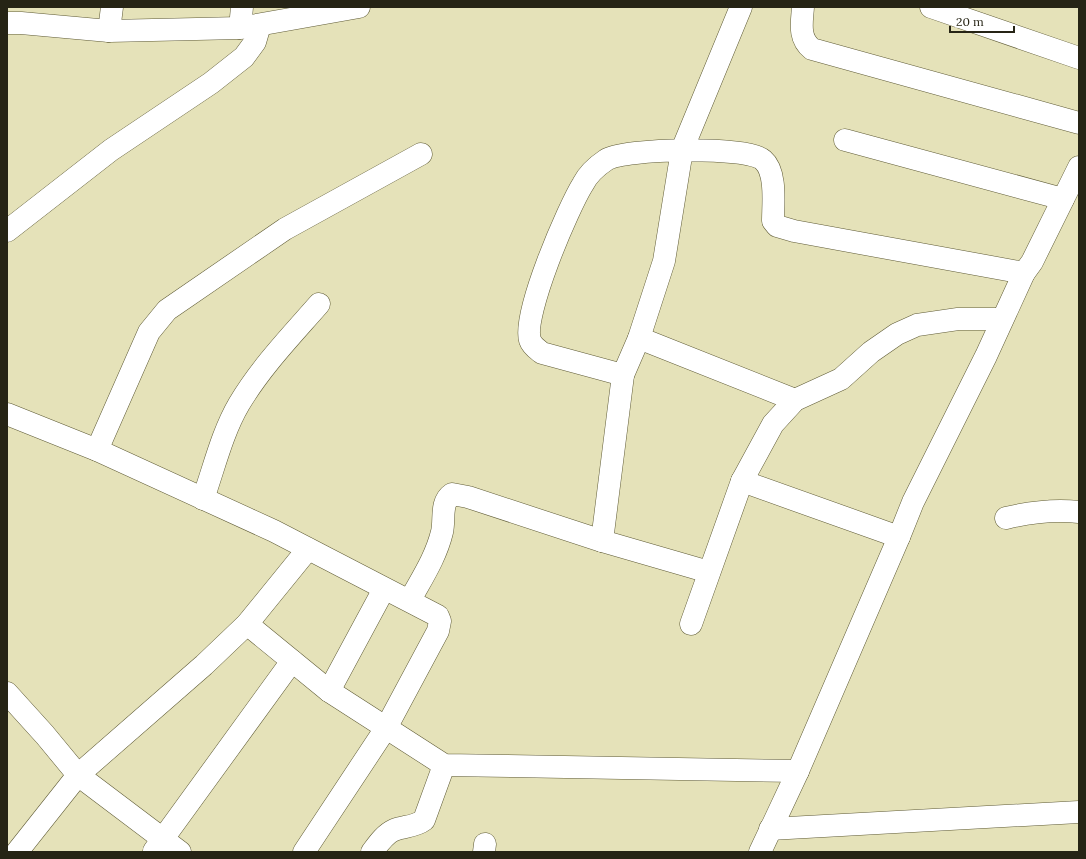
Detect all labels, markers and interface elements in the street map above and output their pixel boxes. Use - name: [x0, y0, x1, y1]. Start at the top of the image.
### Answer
- scale bar: [950, 8, 1014, 34]
- text: 20 m: [956, 14, 984, 29]

